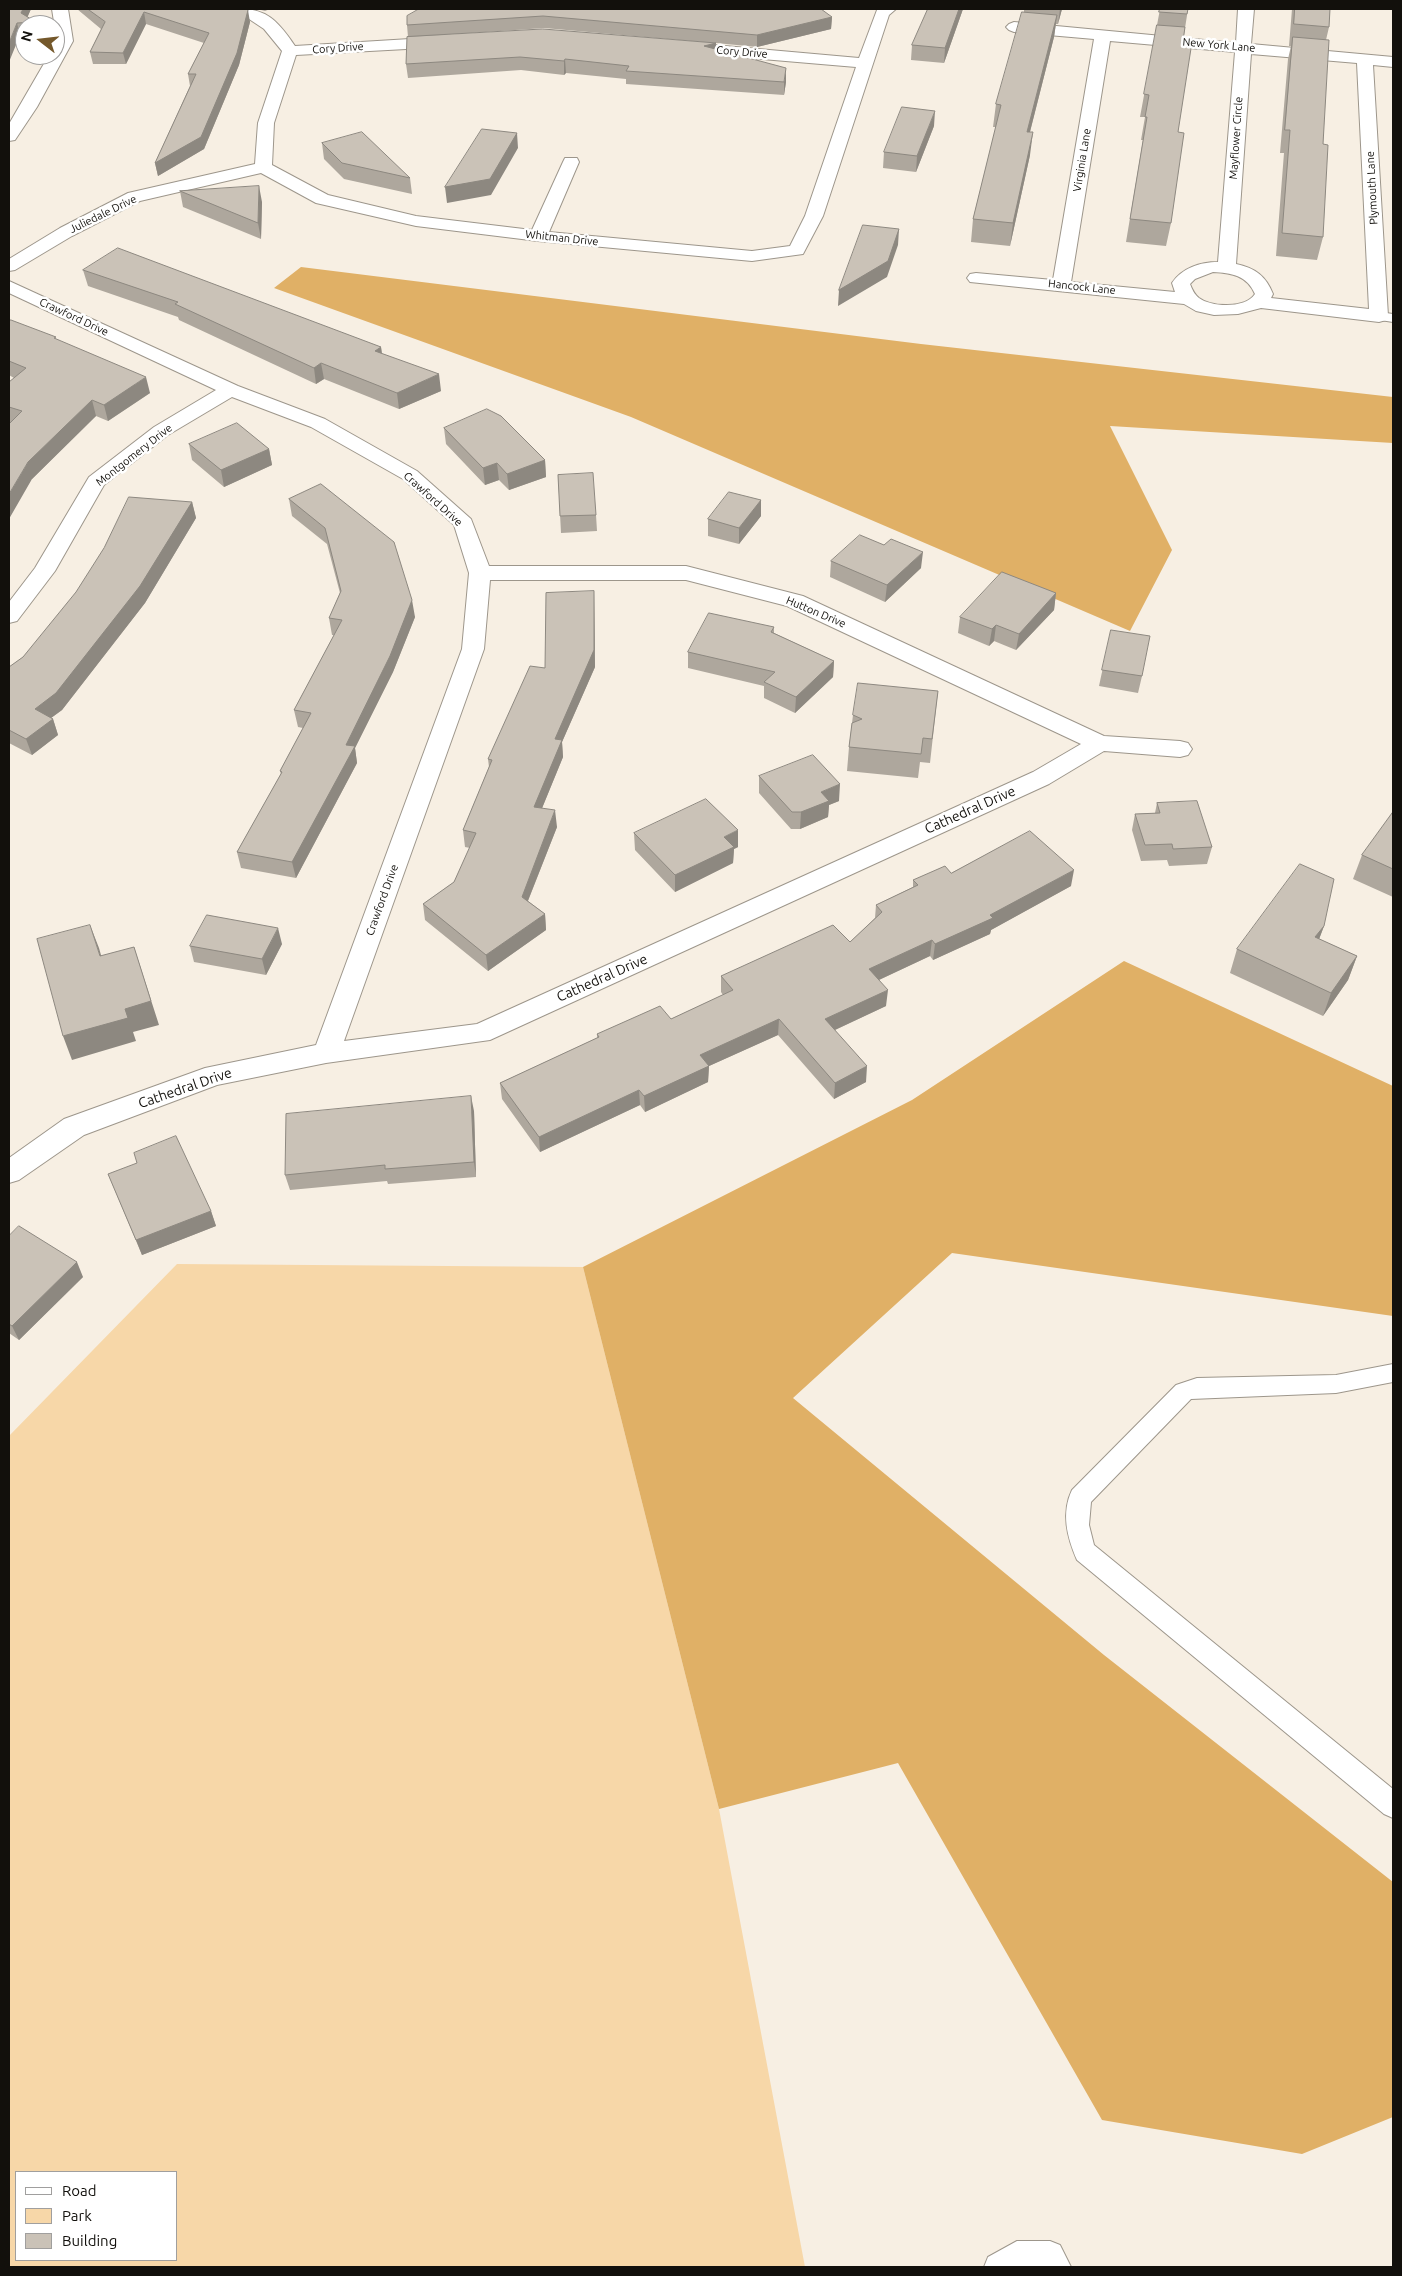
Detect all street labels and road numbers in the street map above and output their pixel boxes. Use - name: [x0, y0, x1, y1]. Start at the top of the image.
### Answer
- street label: New York Lane: [1182, 35, 1256, 55]
- street label: Cory Drive: [312, 40, 364, 56]
- street label: Cory Drive: [716, 43, 768, 61]
- street label: Mayflower Circle: [1227, 96, 1245, 180]
- street label: Virginia Lane: [1070, 127, 1094, 193]
- street label: Plymouth Lane: [1363, 151, 1381, 225]
- street label: Juliedale Drive: [67, 192, 139, 236]
- street label: Whitman Drive: [525, 228, 599, 248]
- street label: Hancock Lane: [1048, 277, 1116, 297]
- street label: Crawford Drive: [37, 295, 111, 339]
- street label: Montgomery Drive: [93, 421, 175, 489]
- street label: Crawford Drive: [401, 469, 465, 529]
- street label: Hutton Drive: [784, 593, 848, 631]
- street label: Cathedral Drive: [922, 782, 1018, 838]
- street label: Crawford Drive: [363, 863, 401, 937]
- street label: Cathedral Drive: [554, 950, 650, 1006]
- street label: Cathedral Drive: [136, 1064, 234, 1112]

